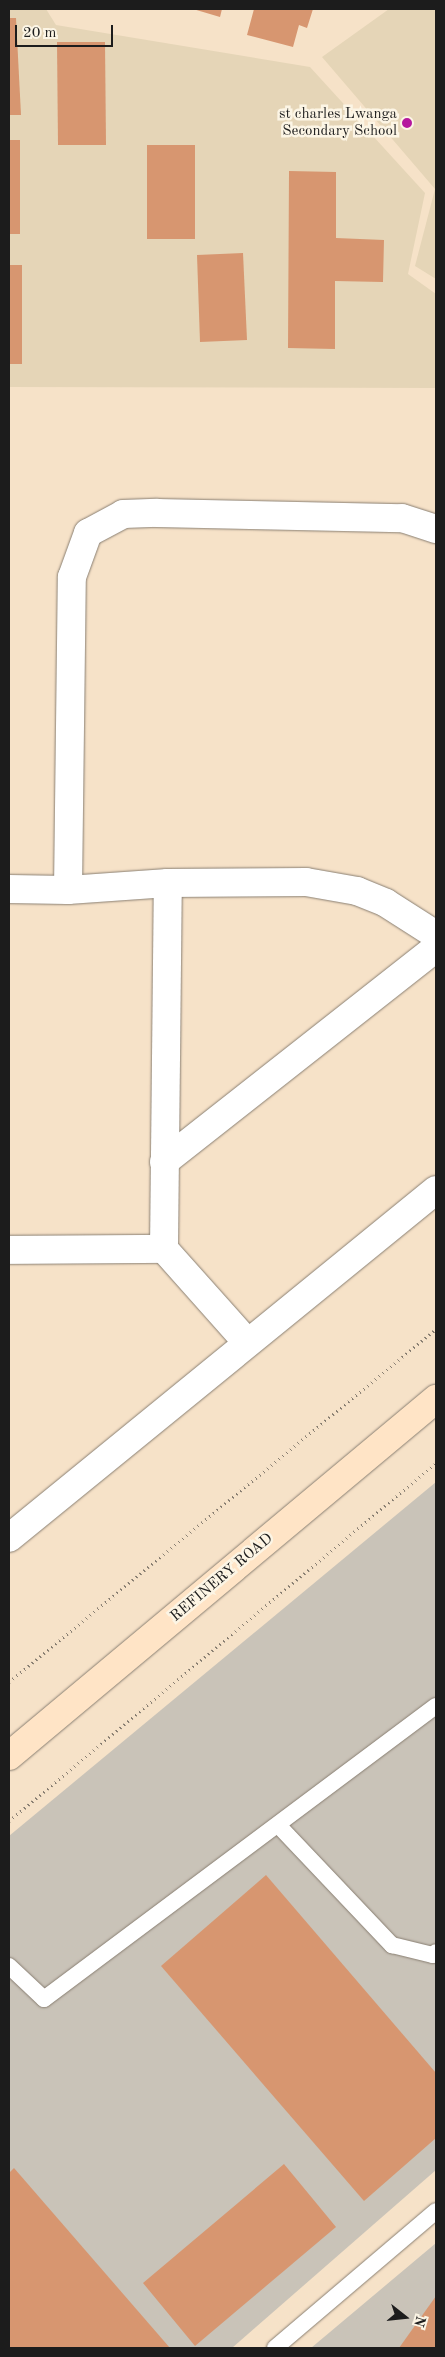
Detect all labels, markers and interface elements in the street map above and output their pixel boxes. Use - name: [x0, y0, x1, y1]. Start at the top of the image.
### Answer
- scale bar: [18, 15, 115, 47]
- text: 20 m: [23, 26, 57, 41]
- place label: st charles Lwanga Secondary School: [279, 105, 397, 140]
- marker: st charles Lwanga Secondary School: [401, 117, 413, 129]
- street label: REFINERY ROAD: [167, 1530, 277, 1626]
- north arrow: [380, 2292, 430, 2342]
- text: N: [411, 2314, 428, 2328]

